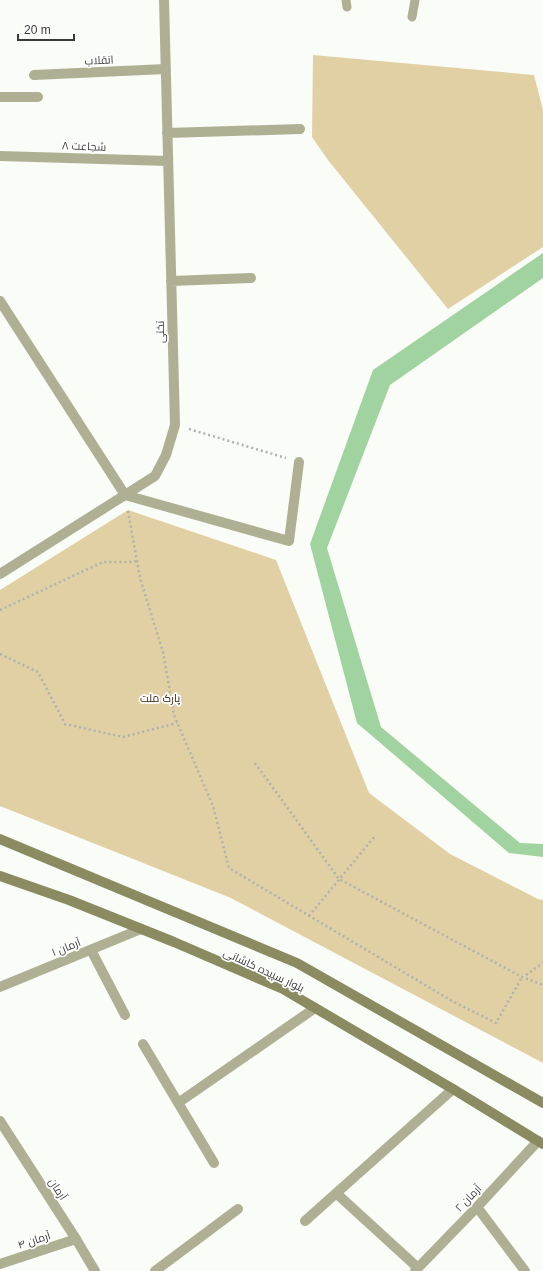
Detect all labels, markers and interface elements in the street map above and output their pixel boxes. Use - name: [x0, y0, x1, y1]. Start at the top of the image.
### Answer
- scale bar: [18, 16, 74, 42]
- text: 20 m: [24, 23, 51, 37]
- street label: انقلاب: [84, 53, 114, 67]
- street label: شجاعت ۸: [62, 139, 106, 153]
- street label: تختی: [154, 320, 167, 343]
- park label: پارک ملت: [140, 692, 180, 705]
- street label: آرمان ۱: [50, 936, 83, 959]
- street label: بلوار سپیده کاشانی: [221, 946, 306, 995]
- street label: آرمان: [46, 1176, 69, 1203]
- street label: آرمان ۲: [452, 1182, 484, 1215]
- street label: آرمان ۴: [16, 1229, 52, 1252]

